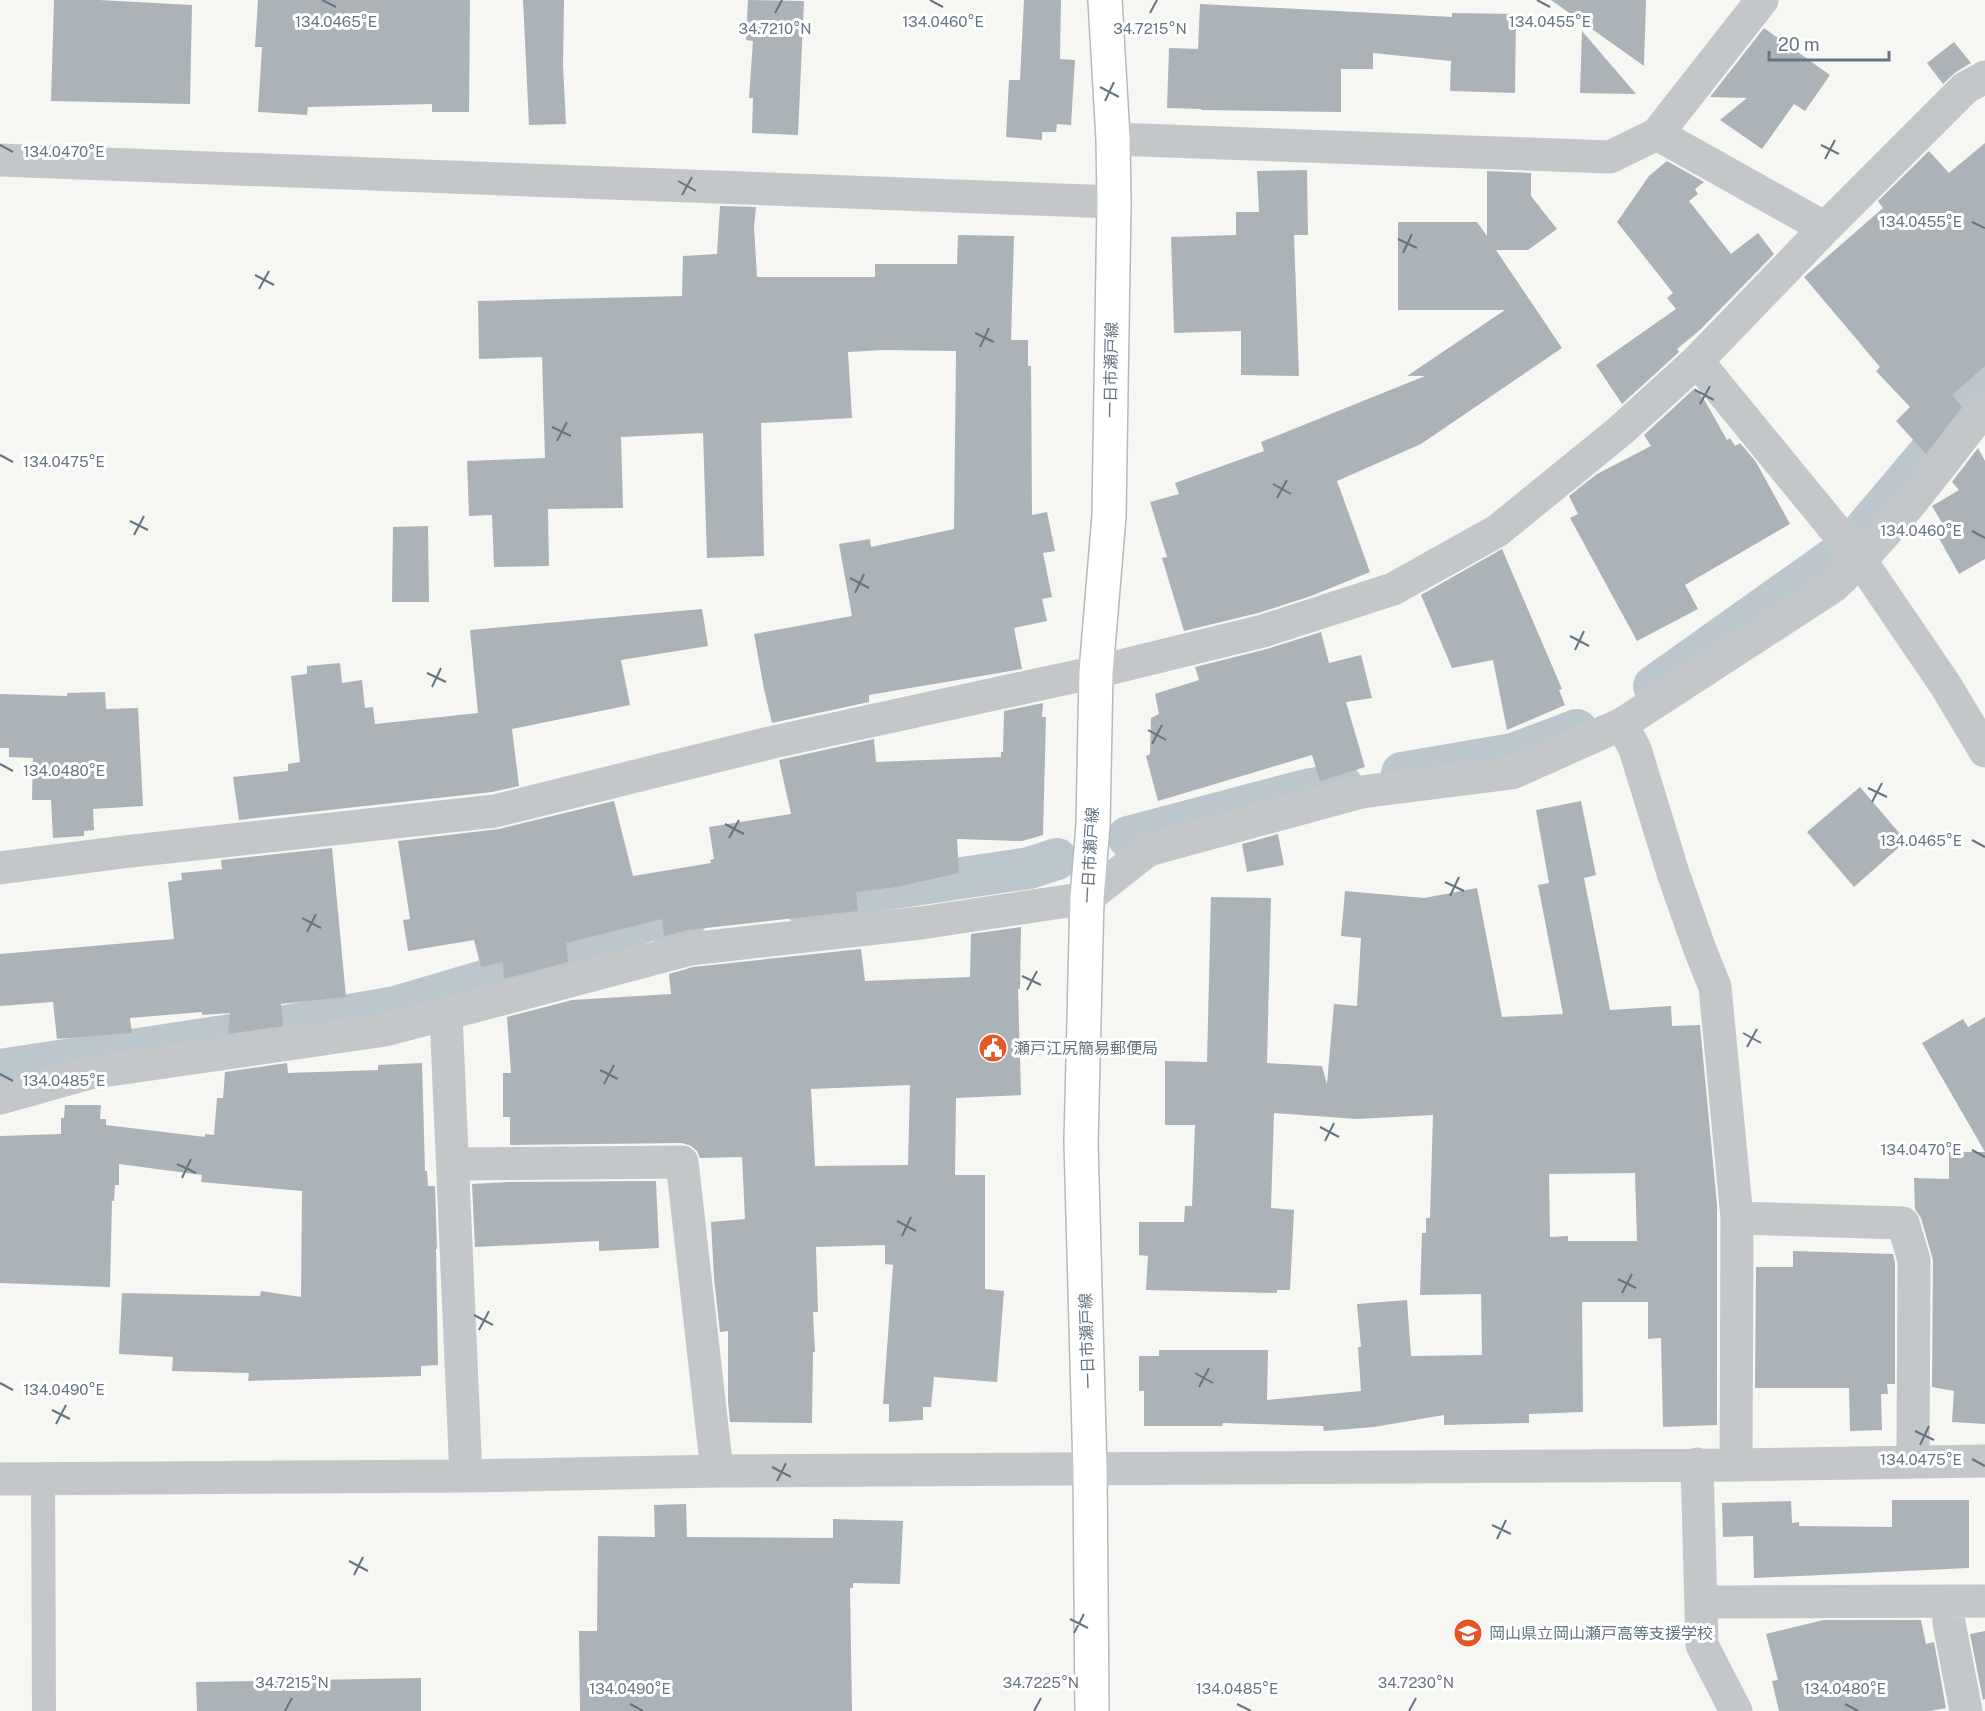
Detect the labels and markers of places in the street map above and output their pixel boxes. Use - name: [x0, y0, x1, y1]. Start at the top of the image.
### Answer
- public building icon: 瀬戸江尻簡易郵便局: [977, 1032, 1009, 1064]
- place label: 瀬戸江尻簡易郵便局: [1014, 1039, 1158, 1058]
- school or university icon: 岡山県立岡山瀬戸高等支援学校: [1452, 1617, 1484, 1649]
- place label: 岡山県立岡山瀬戸高等支援学校: [1489, 1624, 1713, 1643]

